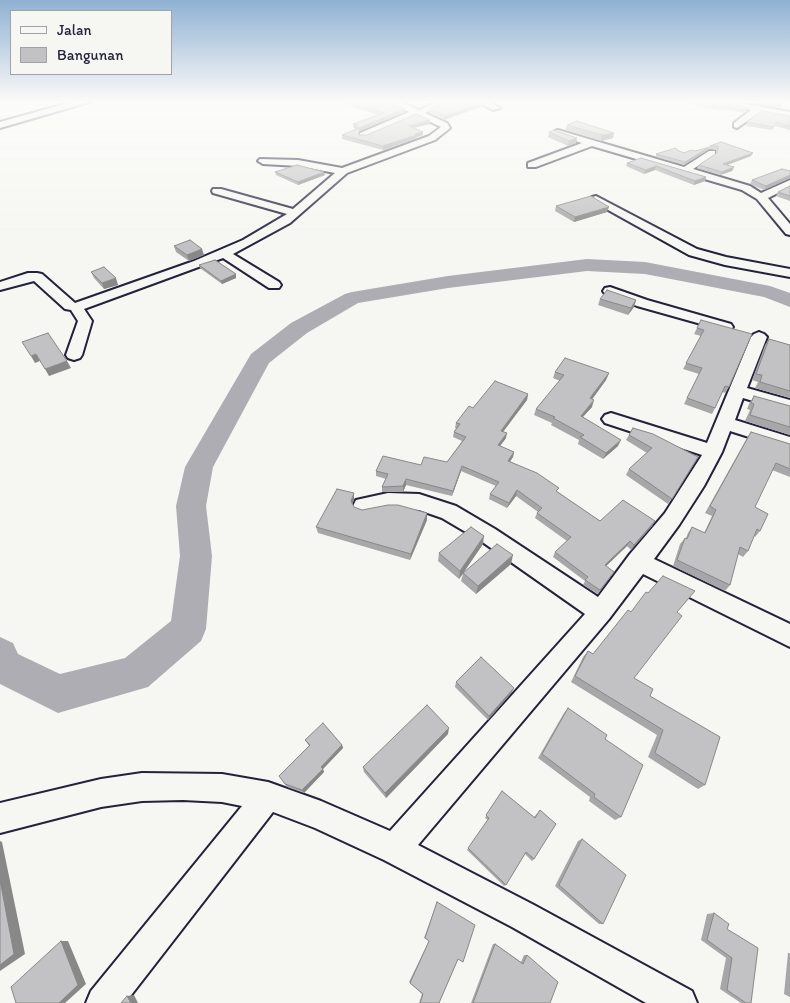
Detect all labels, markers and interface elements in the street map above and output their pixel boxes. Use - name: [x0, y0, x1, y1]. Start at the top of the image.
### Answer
- legend: [10, 10, 172, 75]
- text: Jalan: [57, 21, 91, 39]
- text: Bangunan: [57, 46, 124, 64]

